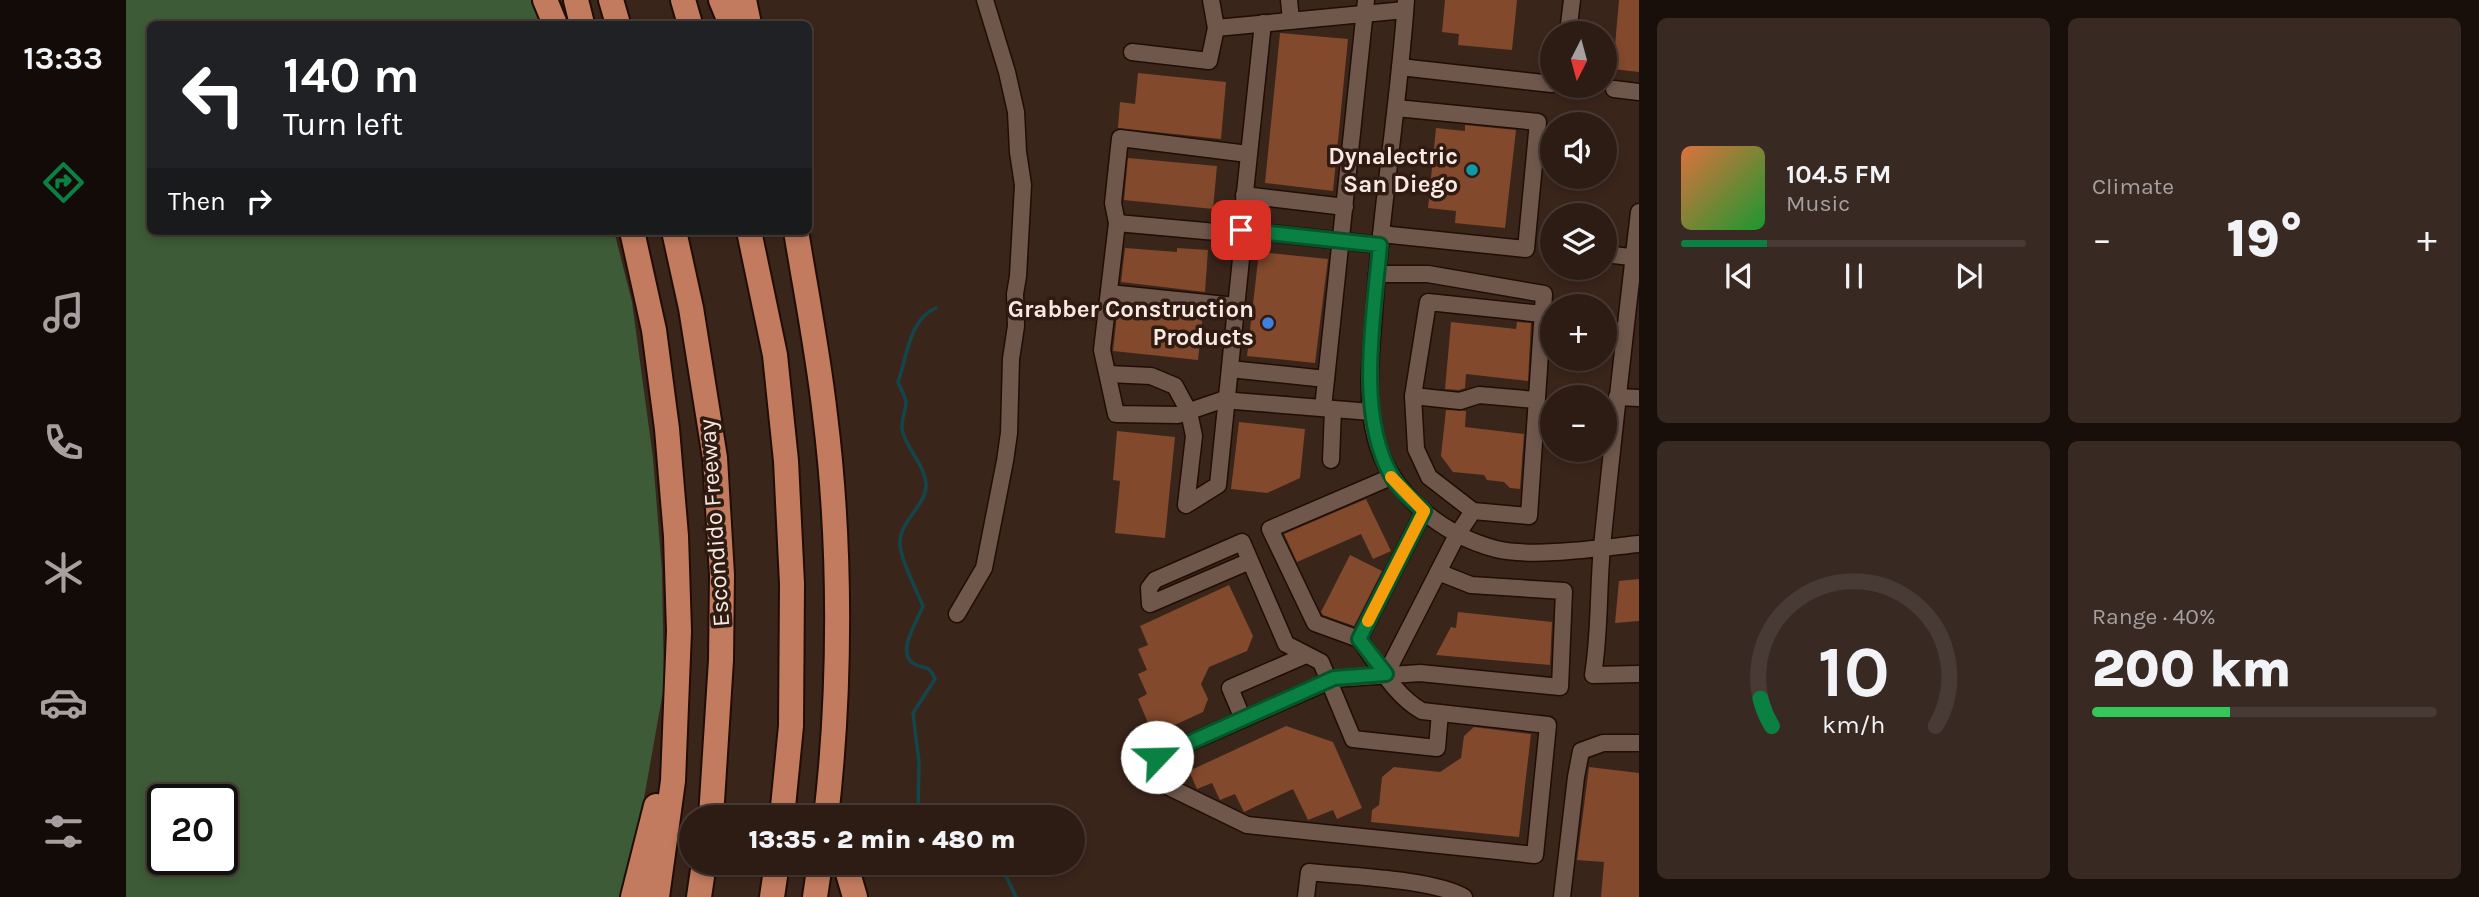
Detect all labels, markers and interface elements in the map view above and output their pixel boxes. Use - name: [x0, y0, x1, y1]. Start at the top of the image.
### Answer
- north arrow: [1540, 21, 1617, 98]
- map controls: [1540, 21, 1617, 462]
- text: 13:33: [23, 40, 103, 77]
- text: 140 m: [283, 47, 420, 104]
- icon: left: [168, 49, 259, 140]
- text: Turn left: [283, 106, 403, 143]
- button: sound: [1540, 112, 1617, 189]
- place label: Dynalectric San Diego: [1328, 142, 1458, 198]
- icon: directions: [39, 158, 88, 207]
- text: 104.5 FM: [1786, 159, 1891, 190]
- marker: Dynalectric San Diego: [1464, 162, 1480, 178]
- text: Climate: [2092, 173, 2174, 200]
- icon: right: [240, 182, 278, 220]
- text: Then: [168, 186, 226, 217]
- text: Music: [1786, 190, 1850, 217]
- pin: [1211, 200, 1271, 260]
- button: layers: [1540, 203, 1617, 280]
- text: 19°: [2226, 208, 2303, 269]
- icon: arrive: [1222, 211, 1260, 249]
- text: −: [2092, 217, 2112, 262]
- text: +: [2417, 217, 2437, 262]
- icon: previous: [1720, 257, 1758, 295]
- icon: pause: [1835, 257, 1873, 295]
- icon: next: [1950, 257, 1988, 295]
- icon: music: [39, 288, 88, 337]
- button: +: [1540, 294, 1617, 371]
- place label: Grabber Construction Products: [1008, 295, 1254, 351]
- marker: Grabber Construction Products: [1260, 315, 1276, 331]
- button: −: [1540, 385, 1617, 462]
- icon: phone: [39, 418, 88, 467]
- street label: Escondido Freeway: [693, 418, 735, 628]
- icon: climate: [39, 548, 88, 597]
- text: Range · 40%: [2092, 603, 2216, 630]
- text: 10: [1818, 629, 1890, 714]
- text: 200 km: [2092, 638, 2291, 699]
- icon: car: [39, 678, 88, 727]
- text: km/h: [1822, 710, 1885, 739]
- position arrow: [1120, 720, 1194, 794]
- speed limit sign: 20: [147, 784, 238, 875]
- icon: filters: [39, 807, 88, 856]
- text: 13:35 · 2 min · 480 m: [748, 824, 1016, 855]

